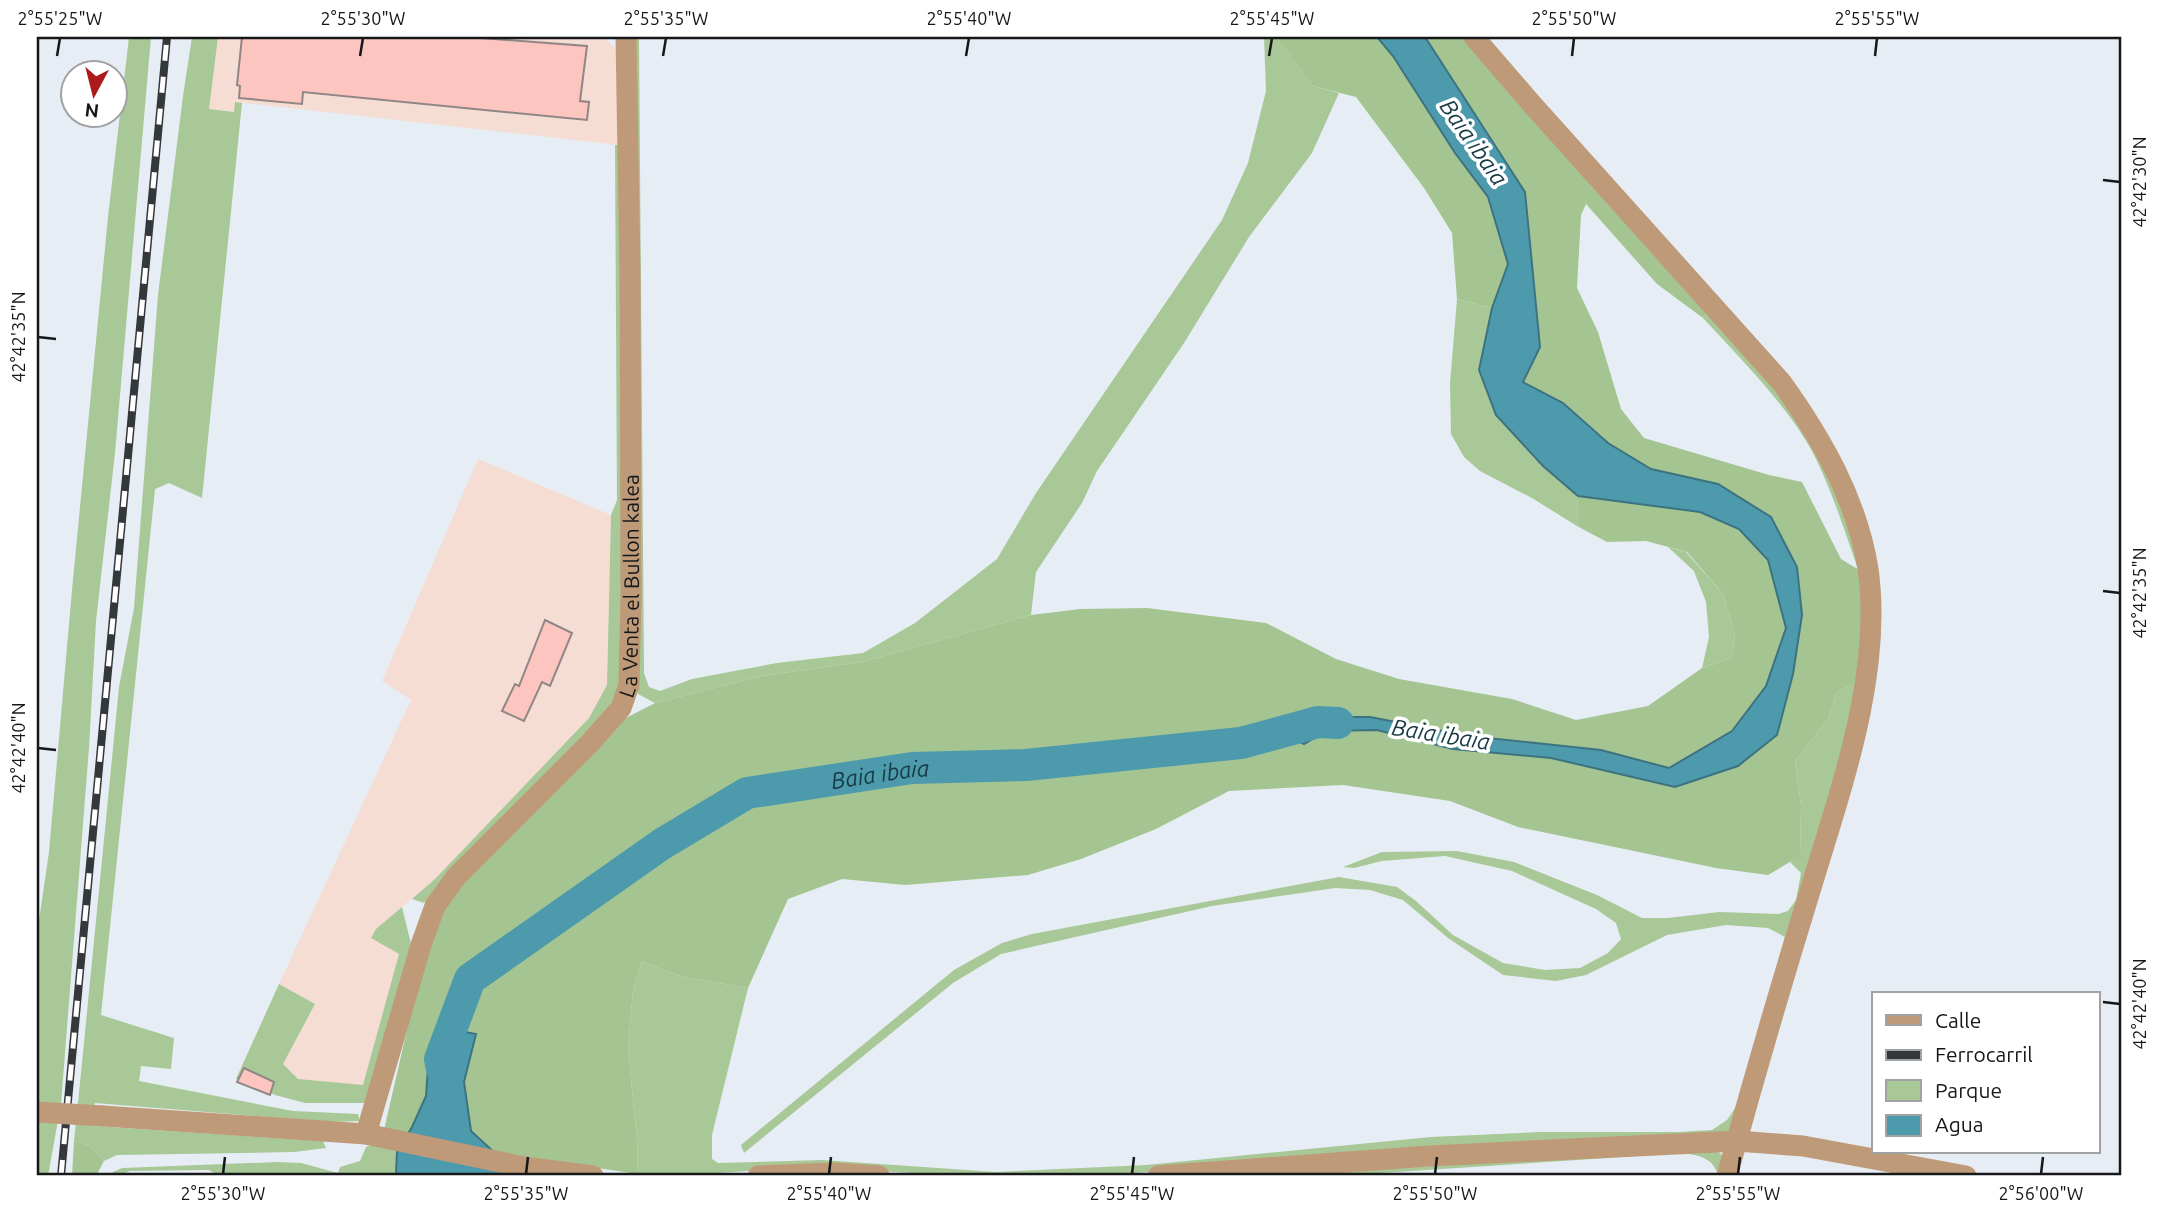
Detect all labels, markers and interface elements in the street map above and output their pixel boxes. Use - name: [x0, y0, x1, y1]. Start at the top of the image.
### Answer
- text: 2°55'25"W: [18, 8, 103, 28]
- text: 2°55'30"W: [321, 8, 406, 28]
- text: 2°55'35"W: [624, 8, 709, 28]
- text: 2°55'40"W: [927, 8, 1012, 28]
- text: 2°55'45"W: [1230, 8, 1315, 28]
- text: 2°55'50"W: [1532, 8, 1617, 28]
- text: 2°55'55"W: [1835, 8, 1920, 28]
- north arrow: [60, 60, 130, 130]
- water label: Baia ibaia: [1435, 94, 1513, 190]
- text: N: [84, 99, 100, 123]
- text: 42°42'30"N: [2129, 136, 2149, 228]
- text: 42°42'35"N: [8, 291, 28, 383]
- street label: La Venta el Bullon kalea: [614, 474, 643, 700]
- text: 42°42'35"N: [2129, 547, 2149, 639]
- text: 42°42'40"N: [8, 702, 28, 794]
- water label: Baia ibaia: [1390, 714, 1492, 754]
- water label: Baia ibaia: [829, 755, 930, 793]
- text: 42°42'40"N: [2129, 958, 2149, 1050]
- legend: [1872, 992, 2100, 1154]
- text: Calle: [1935, 1008, 1981, 1032]
- text: Ferrocarril: [1935, 1042, 2033, 1066]
- text: Parque: [1935, 1078, 2002, 1102]
- text: Agua: [1935, 1112, 1984, 1136]
- text: 2°55'30"W: [181, 1183, 266, 1203]
- text: 2°55'35"W: [484, 1183, 569, 1203]
- text: 2°55'40"W: [787, 1183, 872, 1203]
- text: 2°55'45"W: [1090, 1183, 1175, 1203]
- text: 2°55'50"W: [1393, 1183, 1478, 1203]
- text: 2°55'55"W: [1696, 1183, 1781, 1203]
- text: 2°56'00"W: [1999, 1183, 2084, 1203]

